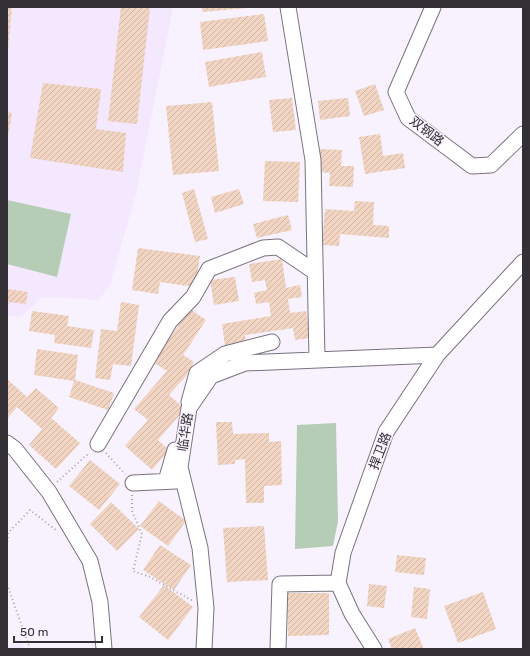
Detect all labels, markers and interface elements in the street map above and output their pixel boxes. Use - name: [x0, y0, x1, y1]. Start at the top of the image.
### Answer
- street label: 双钢路: [407, 113, 447, 149]
- street label: 临华路: [175, 412, 195, 452]
- street label: 捍卫路: [366, 430, 394, 472]
- scale bar: [14, 618, 102, 644]
- text: 50 m: [20, 625, 48, 639]

